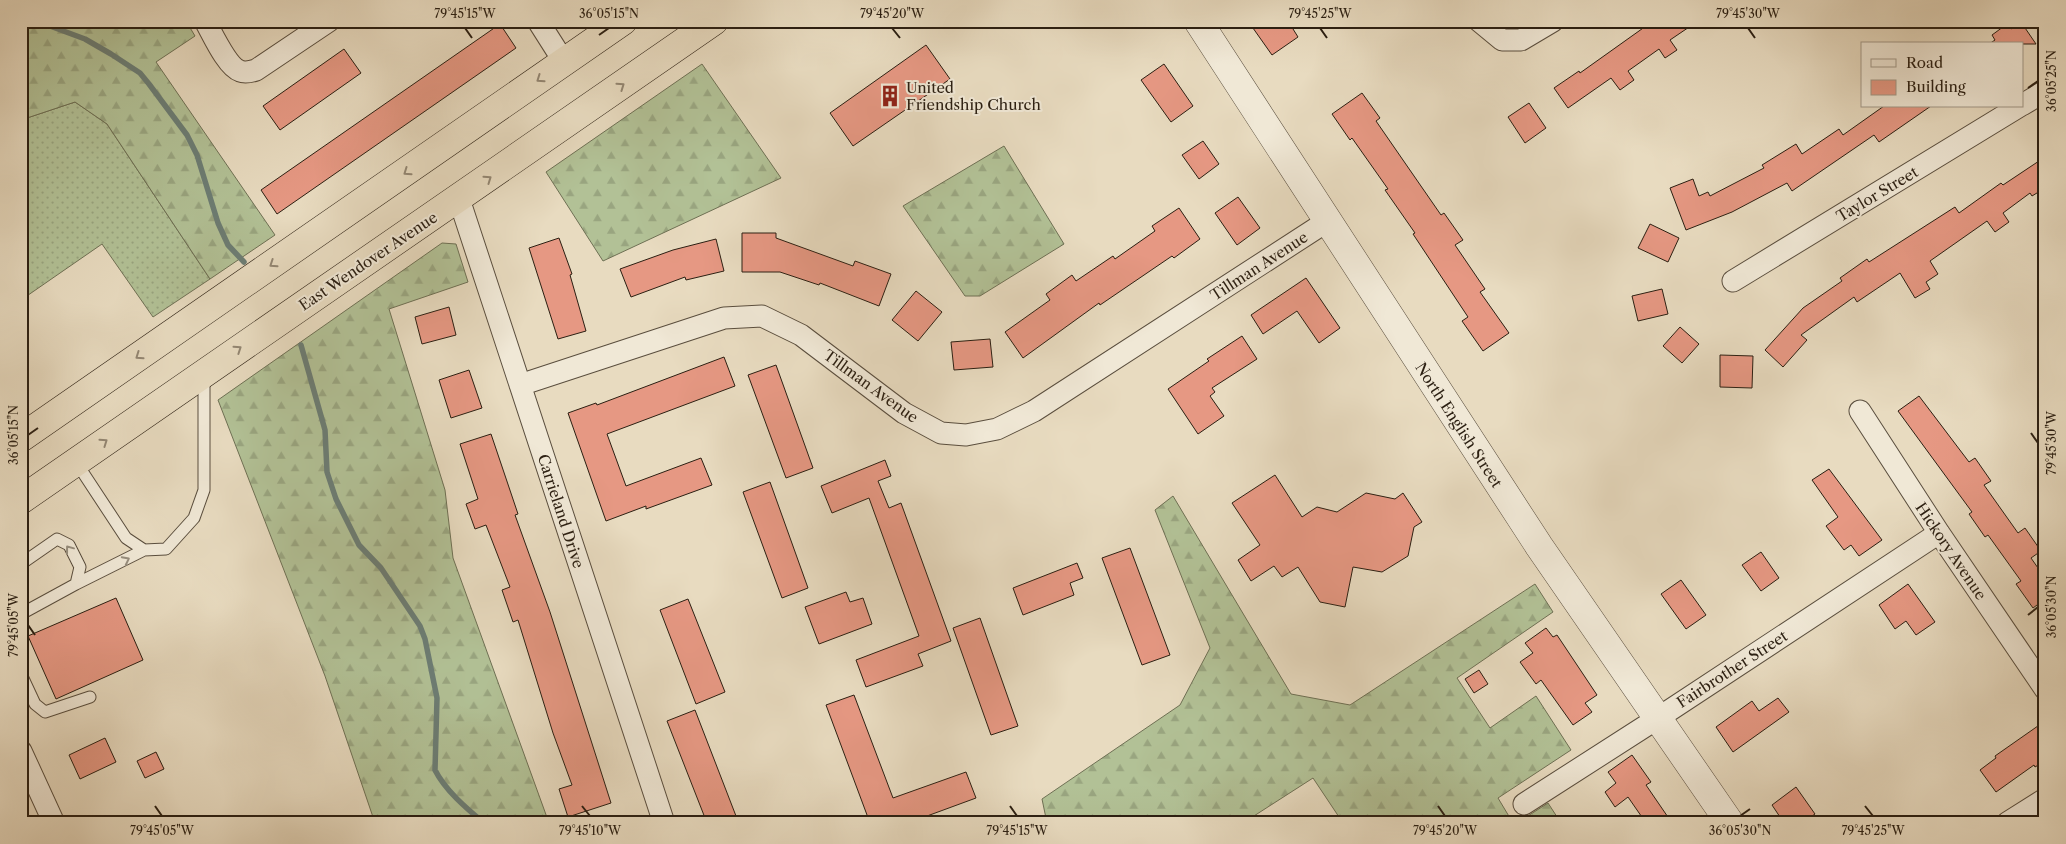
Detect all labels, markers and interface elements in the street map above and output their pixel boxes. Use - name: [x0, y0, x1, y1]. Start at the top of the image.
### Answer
- text: 79°45'15"W: [434, 6, 496, 21]
- text: 36°05'15"N: [579, 6, 639, 21]
- text: 79°45'20"W: [860, 6, 925, 21]
- text: 79°45'25"W: [1288, 6, 1352, 21]
- text: 79°45'30"W: [1716, 6, 1781, 21]
- legend: [1861, 42, 2024, 108]
- text: 36°05'25"N: [2044, 50, 2059, 112]
- text: Road: [1906, 53, 1943, 72]
- one-way arrow: [536, 73, 546, 82]
- text: Building: [1906, 77, 1966, 96]
- place label: United Friendship Church: [906, 78, 1041, 114]
- one-way arrow: [615, 83, 625, 92]
- building icon: United Friendship Church: [877, 83, 903, 109]
- street label: Taylor Street: [1833, 162, 1922, 226]
- one-way arrow: [403, 166, 413, 175]
- one-way arrow: [482, 176, 492, 185]
- street label: East Wendover Avenue: [295, 208, 441, 314]
- street label: Tillman Avenue: [1207, 227, 1311, 305]
- one-way arrow: [269, 258, 279, 267]
- street label: Tillman Avenue: [820, 345, 922, 427]
- one-way arrow: [232, 346, 242, 355]
- one-way arrow: [135, 350, 145, 359]
- street label: North English Street: [1411, 359, 1507, 492]
- text: 36°05'15"N: [6, 405, 21, 465]
- text: 79°45'30"W: [2044, 410, 2059, 475]
- one-way arrow: [99, 439, 108, 448]
- street label: Carrieland Drive: [534, 451, 588, 571]
- street label: Hickory Avenue: [1911, 499, 1991, 603]
- one-way arrow: [67, 546, 75, 555]
- one-way arrow: [121, 556, 130, 566]
- text: 36°05'30"N: [2044, 576, 2059, 638]
- text: 79°45'05"W: [6, 592, 21, 657]
- street label: Fairbrother Street: [1673, 626, 1791, 712]
- text: 79°45'05"W: [130, 823, 195, 838]
- text: 79°45'10"W: [559, 823, 622, 838]
- text: 79°45'15"W: [986, 823, 1048, 838]
- text: 79°45'20"W: [1413, 823, 1478, 838]
- text: 36°05'30"N: [1709, 823, 1771, 838]
- text: 79°45'25"W: [1841, 823, 1905, 838]

